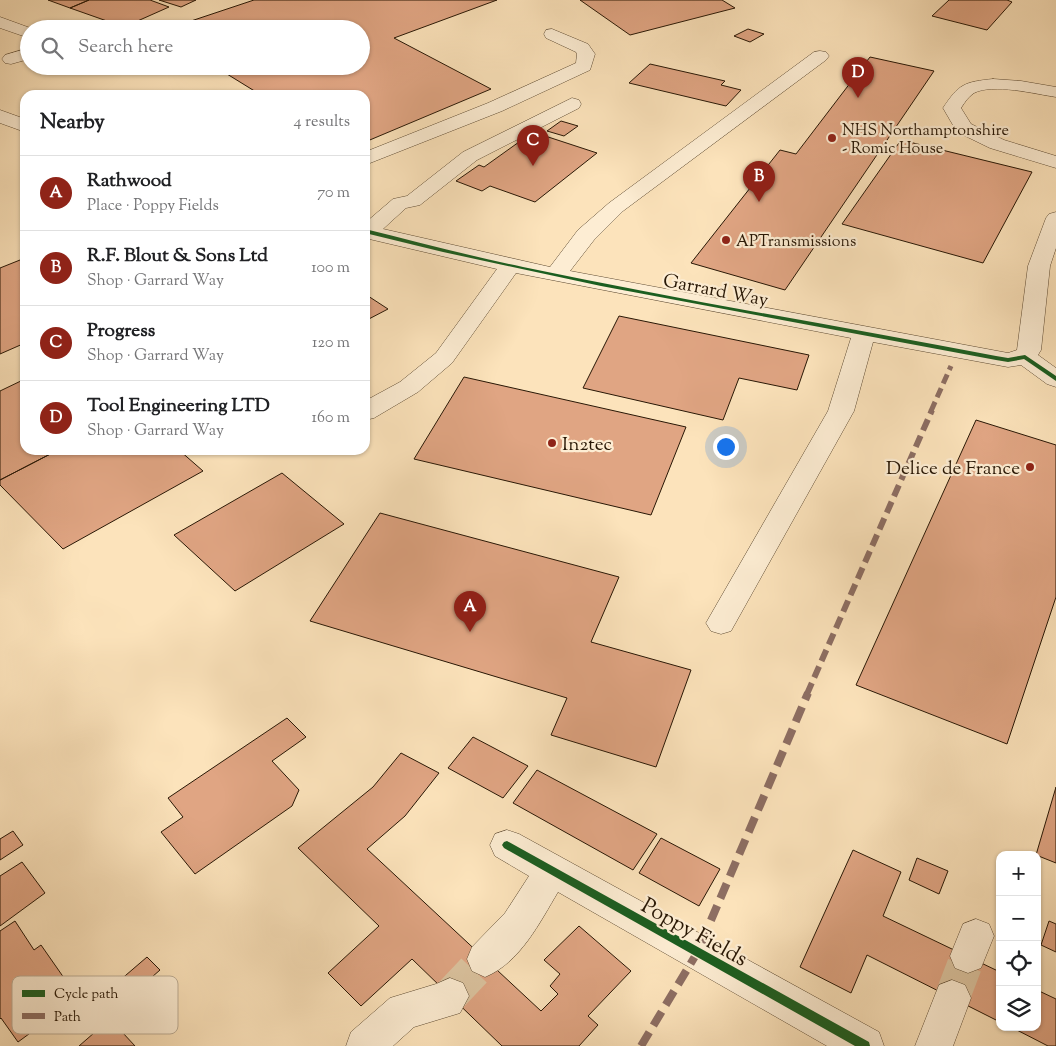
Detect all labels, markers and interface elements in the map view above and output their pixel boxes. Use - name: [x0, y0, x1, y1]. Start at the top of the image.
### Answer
- search box: [20, 20, 370, 75]
- icon: search: [38, 34, 66, 62]
- text: Search here: [78, 34, 173, 61]
- pin: D: [842, 57, 874, 98]
- text: Nearby: [40, 108, 105, 138]
- text: 4 results: [294, 111, 350, 134]
- place label: NHS Northamptonshire - Romic House: [842, 120, 1009, 161]
- pin: C: [517, 125, 549, 166]
- marker: NHS Northamptonshire - Romic House: [826, 132, 838, 144]
- pin: B: [743, 161, 775, 202]
- text: Rathwood: [87, 168, 172, 195]
- text: A: [50, 182, 63, 205]
- text: 70 m: [317, 182, 350, 205]
- text: Place · Poppy Fields: [87, 195, 219, 218]
- place label: APTransmissions: [736, 231, 856, 254]
- marker: APTransmissions: [720, 234, 732, 246]
- text: R.F. Blout & Sons Ltd: [87, 243, 268, 270]
- text: B: [51, 257, 61, 280]
- text: 100 m: [311, 257, 350, 280]
- street label: Garrard Way: [661, 268, 771, 315]
- text: Shop · Garrard Way: [87, 270, 224, 293]
- text: Progress: [87, 318, 155, 345]
- text: C: [50, 332, 62, 355]
- text: 120 m: [312, 332, 350, 355]
- text: Shop · Garrard Way: [87, 345, 224, 368]
- text: Tool Engineering LTD: [87, 393, 270, 420]
- text: D: [50, 407, 62, 430]
- text: 160 m: [312, 407, 350, 430]
- text: Shop · Garrard Way: [87, 420, 224, 443]
- place label: In2tec: [562, 432, 613, 459]
- your location: [713, 434, 739, 460]
- marker: In2tec: [546, 437, 558, 449]
- place label: Delice de France: [886, 456, 1020, 483]
- marker: Delice de France: [1024, 461, 1036, 473]
- pin: A: [454, 591, 486, 632]
- map controls: [996, 851, 1041, 1031]
- button: +: [996, 851, 1041, 896]
- street label: Poppy Fields: [634, 891, 753, 976]
- button: −: [996, 896, 1041, 941]
- button: locate: [996, 941, 1041, 986]
- legend: [12, 976, 178, 1034]
- text: Cycle path: [54, 985, 118, 1005]
- button: layers: [996, 986, 1041, 1031]
- text: Path: [54, 1008, 81, 1028]

